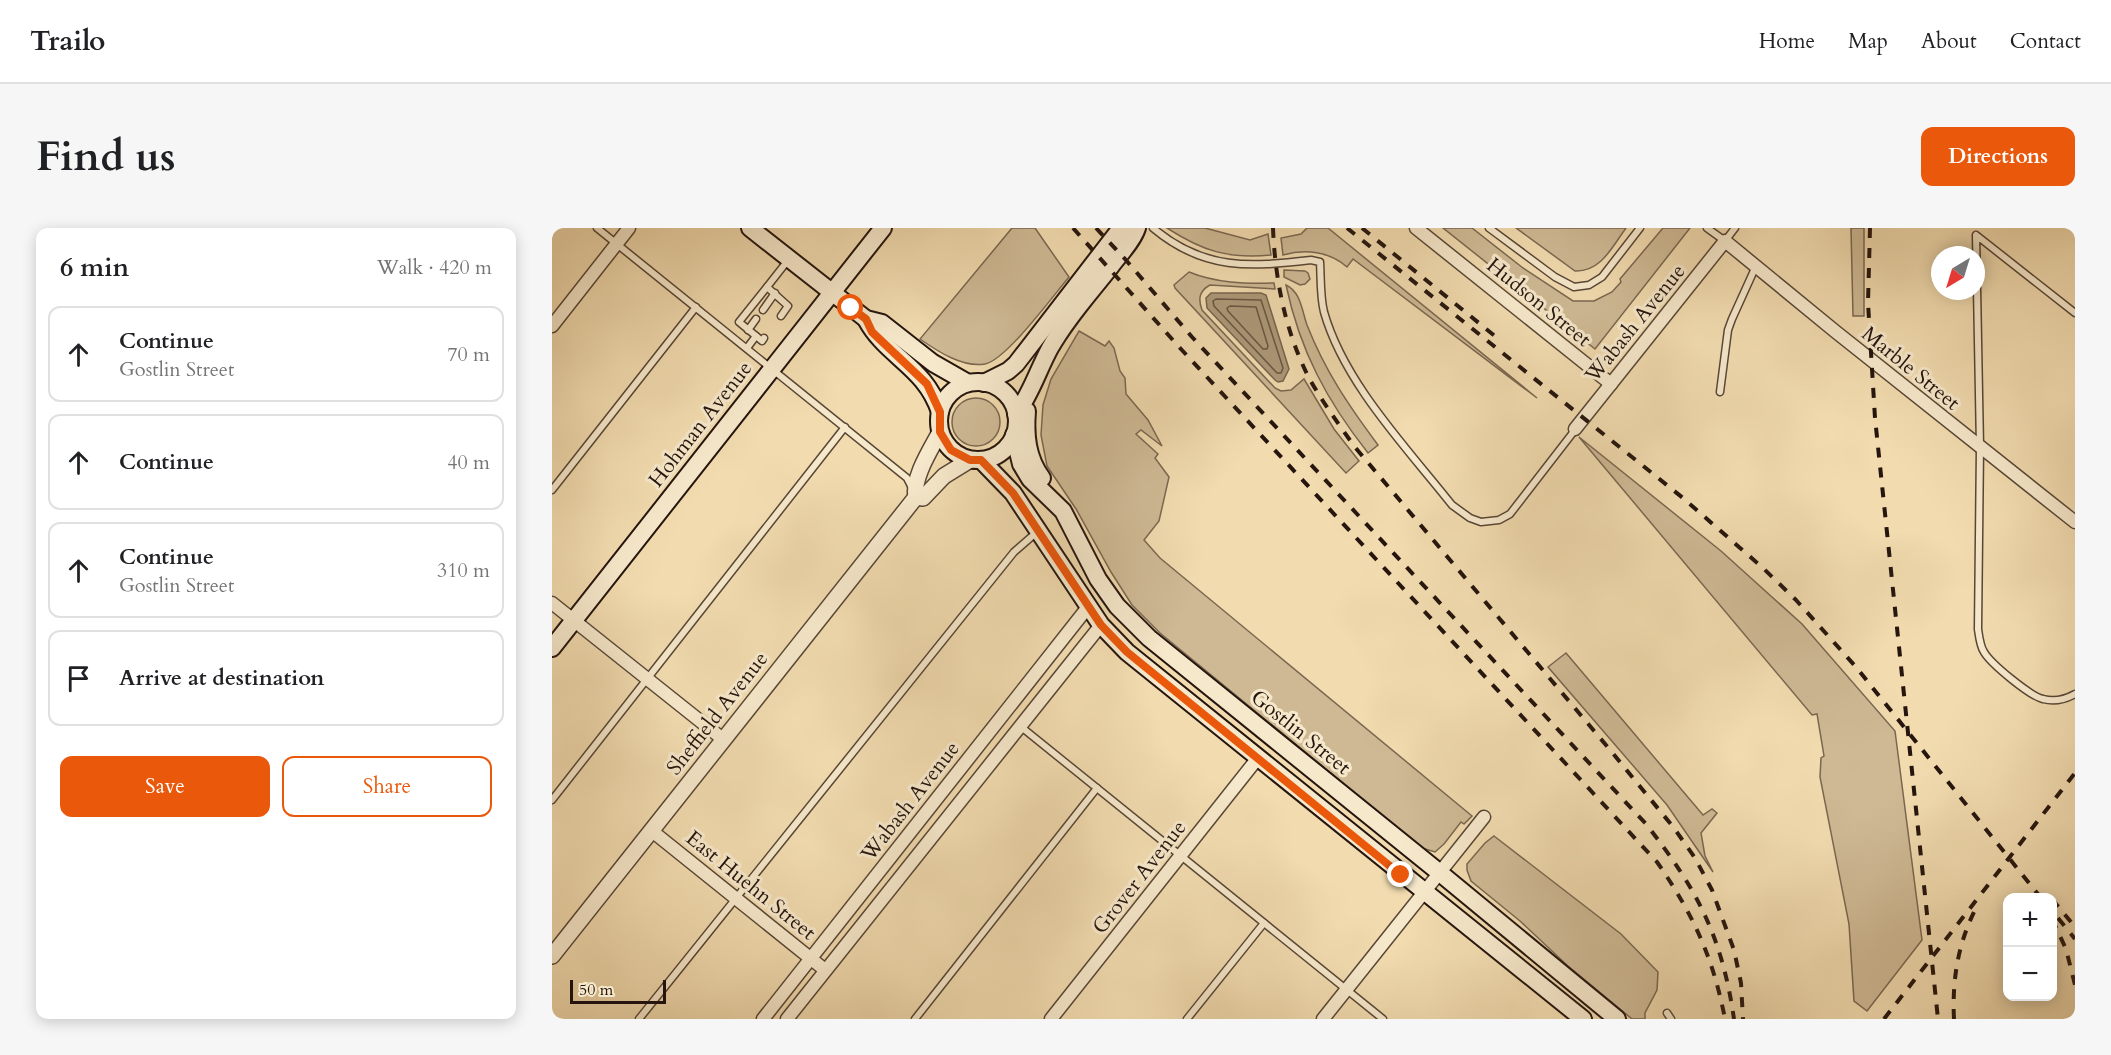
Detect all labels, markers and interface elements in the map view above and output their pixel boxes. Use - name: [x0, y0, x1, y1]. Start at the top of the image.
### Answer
- text: Trailo: [30, 22, 105, 60]
- text: Home: [1759, 27, 1815, 56]
- text: Map: [1848, 27, 1888, 56]
- text: About: [1921, 27, 1977, 56]
- text: Contact: [2010, 27, 2081, 56]
- button: Directions: [1921, 127, 2075, 186]
- text: Find us: [36, 128, 176, 185]
- north arrow: [1931, 246, 1985, 300]
- text: 6 min: [60, 250, 129, 285]
- street label: Hudson Street: [1480, 251, 1597, 354]
- text: Walk · 420 m: [377, 254, 492, 281]
- street label: Wabash Avenue: [1578, 258, 1692, 390]
- route start: [837, 294, 863, 320]
- street label: Marble Street: [1855, 320, 1966, 417]
- text: Continue: [119, 326, 214, 356]
- icon: ahead: [62, 338, 95, 371]
- text: 70 m: [447, 341, 490, 368]
- street label: Hohman Avenue: [642, 355, 759, 493]
- text: Gostlin Street: [119, 356, 234, 383]
- icon: ahead: [62, 446, 95, 479]
- text: Continue: [119, 447, 214, 477]
- text: 40 m: [447, 449, 490, 476]
- text: Continue: [119, 542, 214, 572]
- icon: ahead: [62, 554, 95, 587]
- text: 310 m: [437, 557, 490, 584]
- text: Gostlin Street: [119, 572, 234, 599]
- street label: Sheffield Avenue: [660, 645, 775, 781]
- icon: arrive: [62, 662, 95, 695]
- text: Arrive at destination: [119, 663, 324, 693]
- street label: Gostlin Street: [1245, 683, 1357, 782]
- street label: Wabash Avenue: [854, 735, 966, 868]
- button: Save: [60, 756, 270, 817]
- button: Share: [282, 756, 492, 817]
- street label: Grover Avenue: [1086, 814, 1193, 940]
- street label: East Huehn Street: [680, 824, 822, 947]
- route end: [1387, 861, 1413, 887]
- map controls: [2003, 893, 2057, 1001]
- button: +: [2003, 893, 2057, 947]
- button: −: [2003, 947, 2057, 1001]
- scale bar: [570, 977, 666, 1004]
- text: 50 m: [579, 979, 613, 1001]

